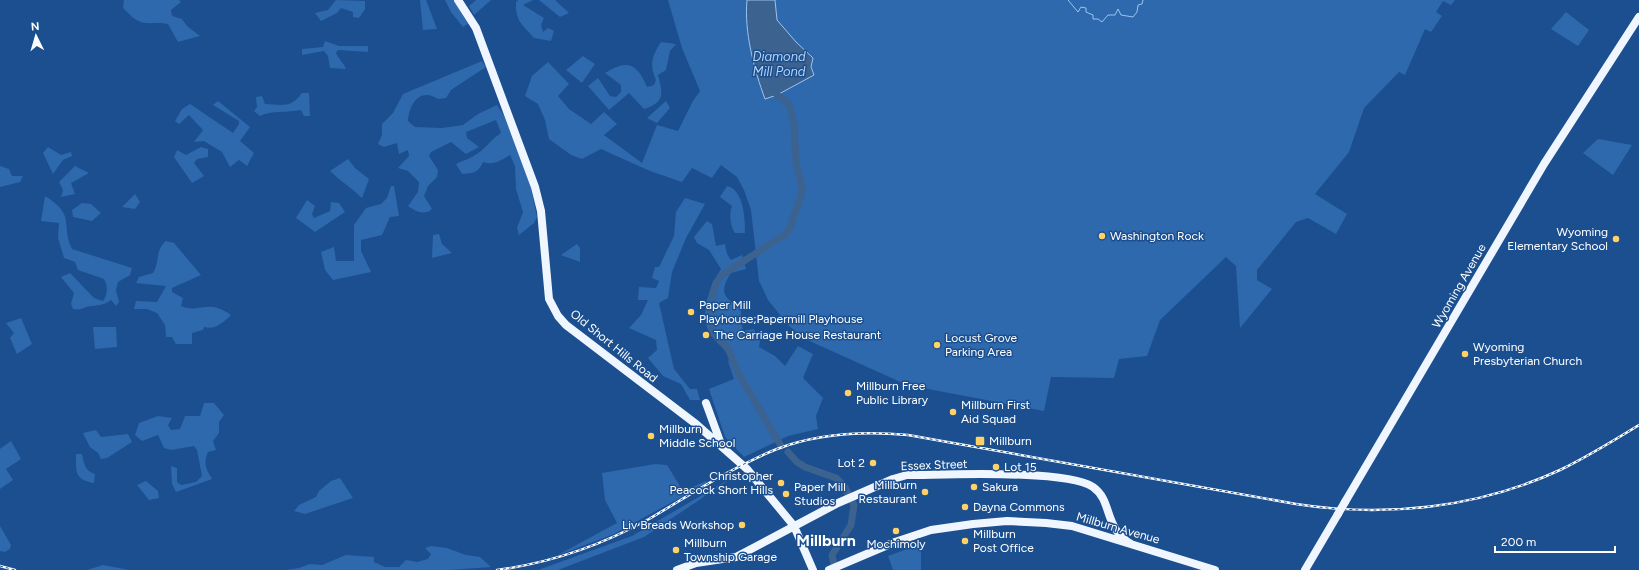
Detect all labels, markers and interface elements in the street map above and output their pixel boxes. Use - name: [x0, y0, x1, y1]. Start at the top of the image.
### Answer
- north arrow: [16, 16, 56, 56]
- text: N: [30, 20, 40, 33]
- water label: Diamond Mill Pond: [752, 49, 806, 79]
- place label: Wyoming Elementary School: [1507, 225, 1608, 253]
- place label: Washington Rock: [1110, 229, 1204, 243]
- marker: Washington Rock: [1097, 231, 1107, 241]
- marker: Wyoming Elementary School: [1611, 234, 1621, 244]
- street label: Wyoming Avenue: [1429, 241, 1489, 331]
- place label: Paper Mill Playhouse;Papermill Playhouse: [699, 298, 863, 326]
- street label: Old Short Hills Road: [568, 307, 660, 385]
- marker: Paper Mill Playhouse;Papermill Playhouse: [686, 307, 696, 317]
- place label: The Carriage House Restaurant: [714, 328, 882, 342]
- marker: The Carriage House Restaurant: [701, 330, 711, 340]
- place label: Locust Grove Parking Area: [945, 331, 1018, 359]
- marker: Locust Grove Parking Area: [932, 340, 942, 350]
- place label: Wyoming Presbyterian Church: [1473, 340, 1583, 368]
- marker: Wyoming Presbyterian Church: [1460, 349, 1470, 359]
- place label: Millburn Free Public Library: [856, 379, 929, 407]
- marker: Millburn Free Public Library: [843, 388, 853, 398]
- place label: Millburn First Aid Squad: [961, 398, 1031, 426]
- marker: Millburn First Aid Squad: [948, 407, 958, 417]
- place label: Millburn Middle School: [659, 422, 735, 450]
- marker: Millburn Middle School: [646, 431, 656, 441]
- place label: Millburn: [989, 434, 1032, 448]
- marker: Millburn: [974, 435, 986, 447]
- place label: Lot 2: [838, 456, 865, 470]
- street label: Essex Street: [900, 457, 968, 473]
- marker: Lot 2: [868, 458, 878, 468]
- place label: Lot 15: [1004, 460, 1037, 474]
- marker: Lot 15: [991, 462, 1001, 472]
- place label: Christopher Peacock Short Hills: [670, 469, 773, 497]
- marker: Christopher Peacock Short Hills: [776, 478, 786, 488]
- place label: Millburn Restaurant: [859, 478, 917, 506]
- place label: Paper Mill Studios: [794, 480, 846, 508]
- place label: Sakura: [982, 480, 1018, 494]
- marker: Sakura: [969, 482, 979, 492]
- marker: Millburn Restaurant: [920, 487, 930, 497]
- marker: Paper Mill Studios: [781, 489, 791, 499]
- place label: Dayna Commons: [973, 500, 1065, 514]
- marker: Dayna Commons: [960, 502, 970, 512]
- street label: Millburn Avenue: [1075, 509, 1162, 547]
- place label: Liv Breads Workshop: [622, 518, 734, 532]
- marker: Liv Breads Workshop: [737, 520, 747, 530]
- marker: Mochimoly: [891, 526, 901, 536]
- place label: Millburn Post Office: [973, 527, 1034, 555]
- scale bar: [1495, 528, 1615, 554]
- district label: Millburn: [796, 531, 856, 550]
- text: 200 m: [1501, 535, 1536, 549]
- place label: Millburn Township Garage: [684, 536, 777, 564]
- marker: Millburn Post Office: [960, 536, 970, 546]
- place label: Mochimoly: [866, 537, 926, 551]
- marker: Millburn Township Garage: [671, 545, 681, 555]

